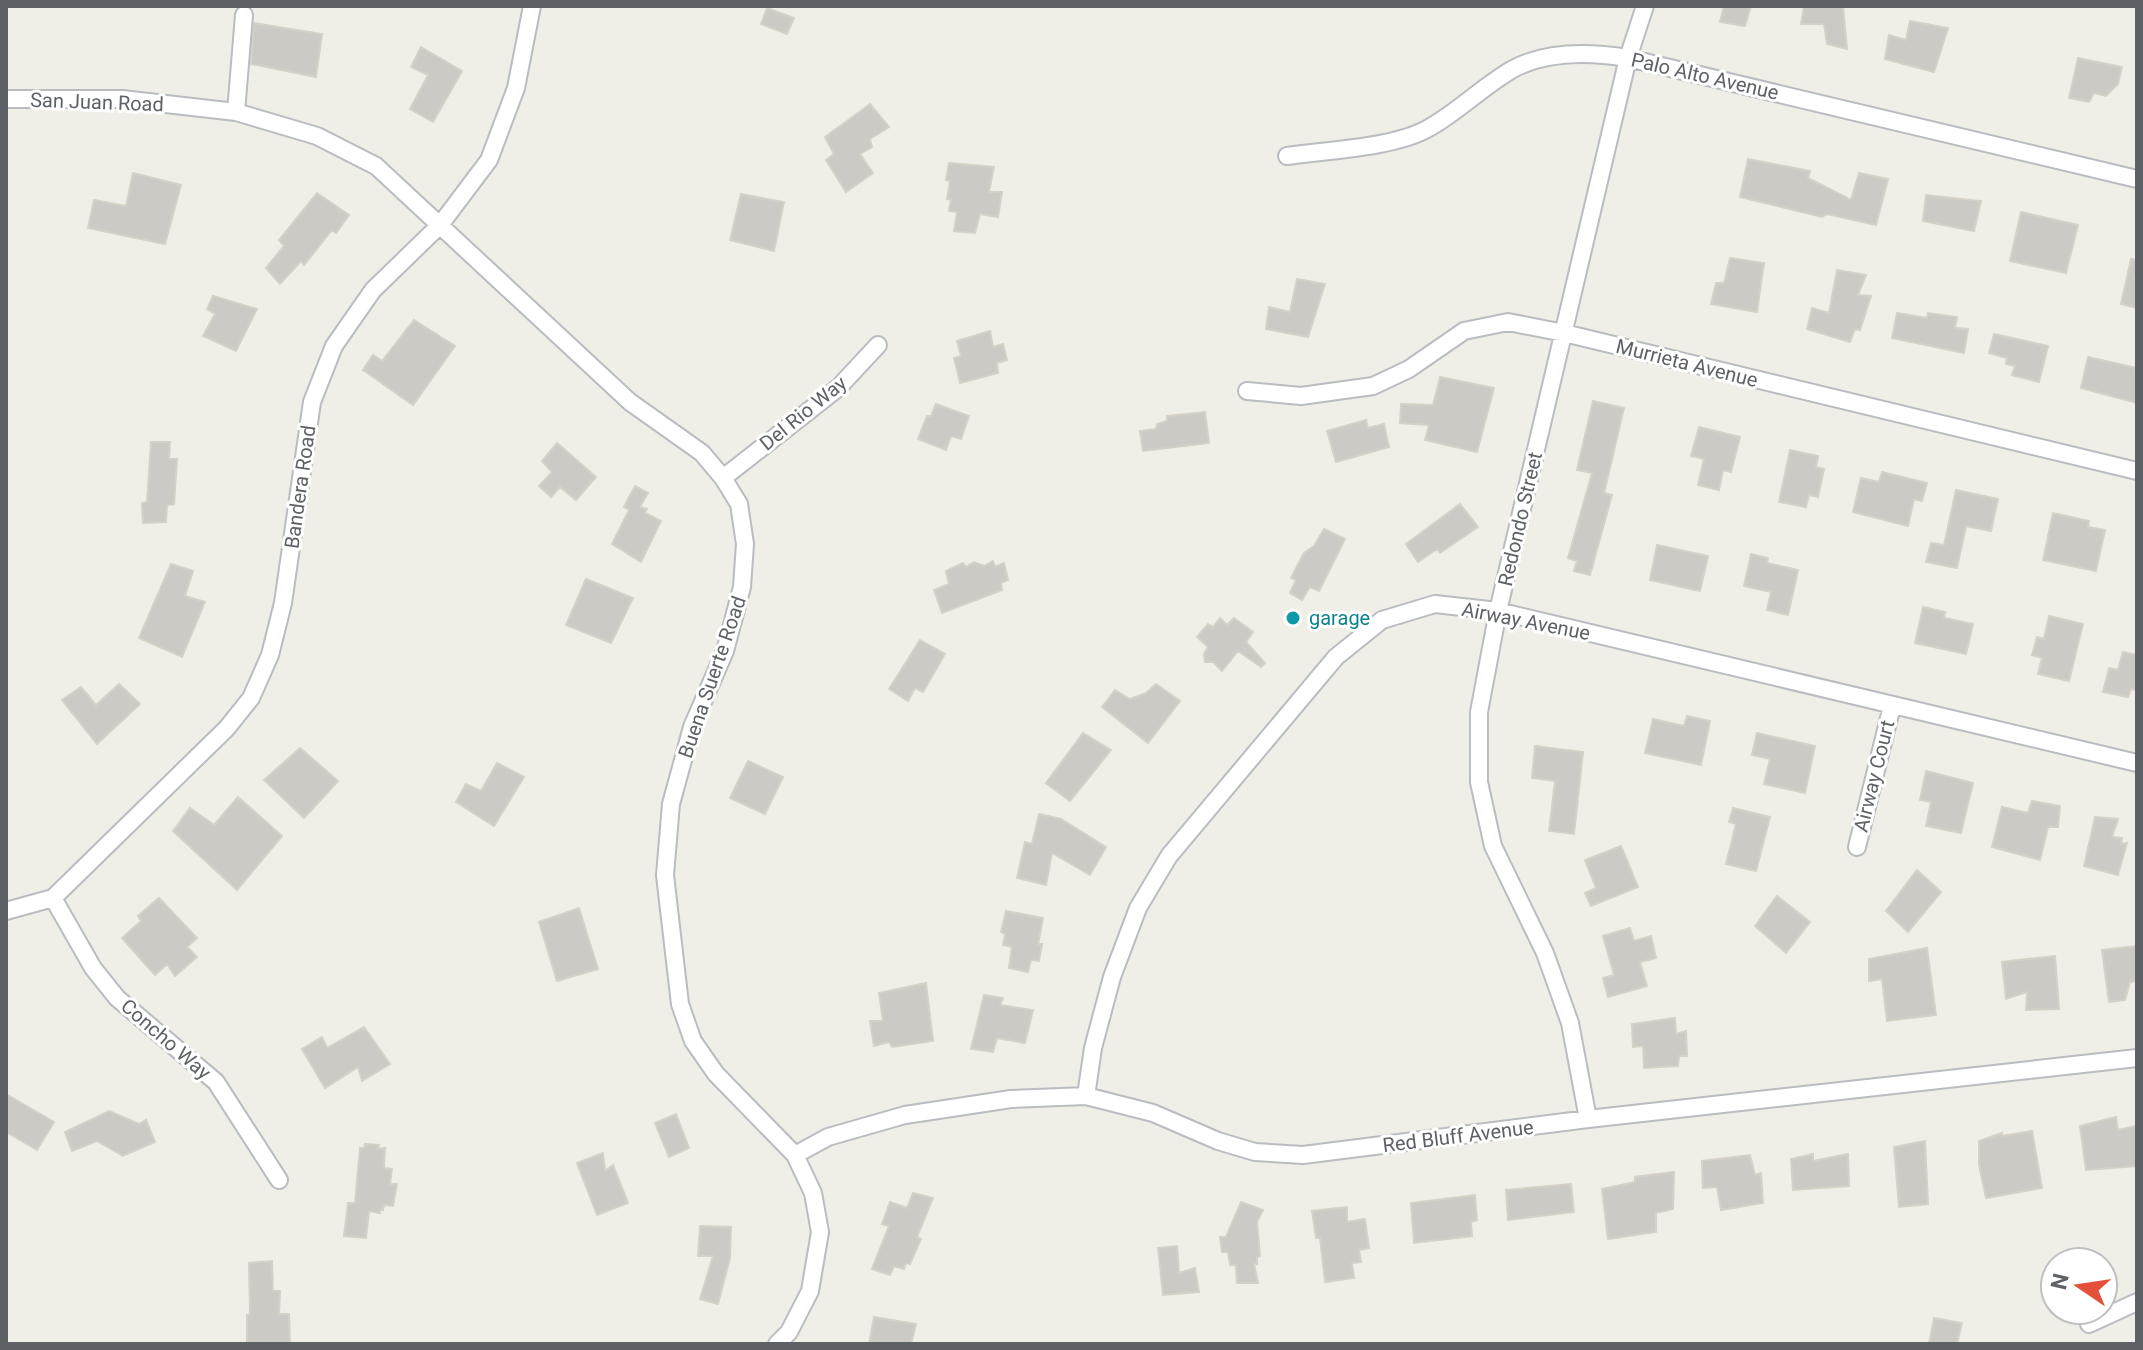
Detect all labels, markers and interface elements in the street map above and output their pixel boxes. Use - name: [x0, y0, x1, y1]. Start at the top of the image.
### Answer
- street label: Palo Alto Avenue: [1629, 47, 1781, 105]
- street label: San Juan Road: [30, 88, 164, 116]
- street label: Murrieta Avenue: [1614, 334, 1760, 392]
- street label: Del Rio Way: [755, 370, 852, 455]
- street label: Bandera Road: [279, 424, 321, 550]
- street label: Redondo Street: [1493, 450, 1547, 588]
- street label: Buena Suerte Road: [673, 593, 751, 761]
- street label: Airway Avenue: [1460, 597, 1592, 645]
- place label: garage: [1309, 606, 1370, 630]
- marker: garage: [1284, 609, 1302, 627]
- street label: Airway Court: [1849, 718, 1899, 834]
- street label: Concho Way: [116, 994, 216, 1085]
- street label: Red Bluff Avenue: [1381, 1115, 1535, 1157]
- north arrow: [2039, 1246, 2119, 1326]
- text: N: [2046, 1271, 2074, 1292]

